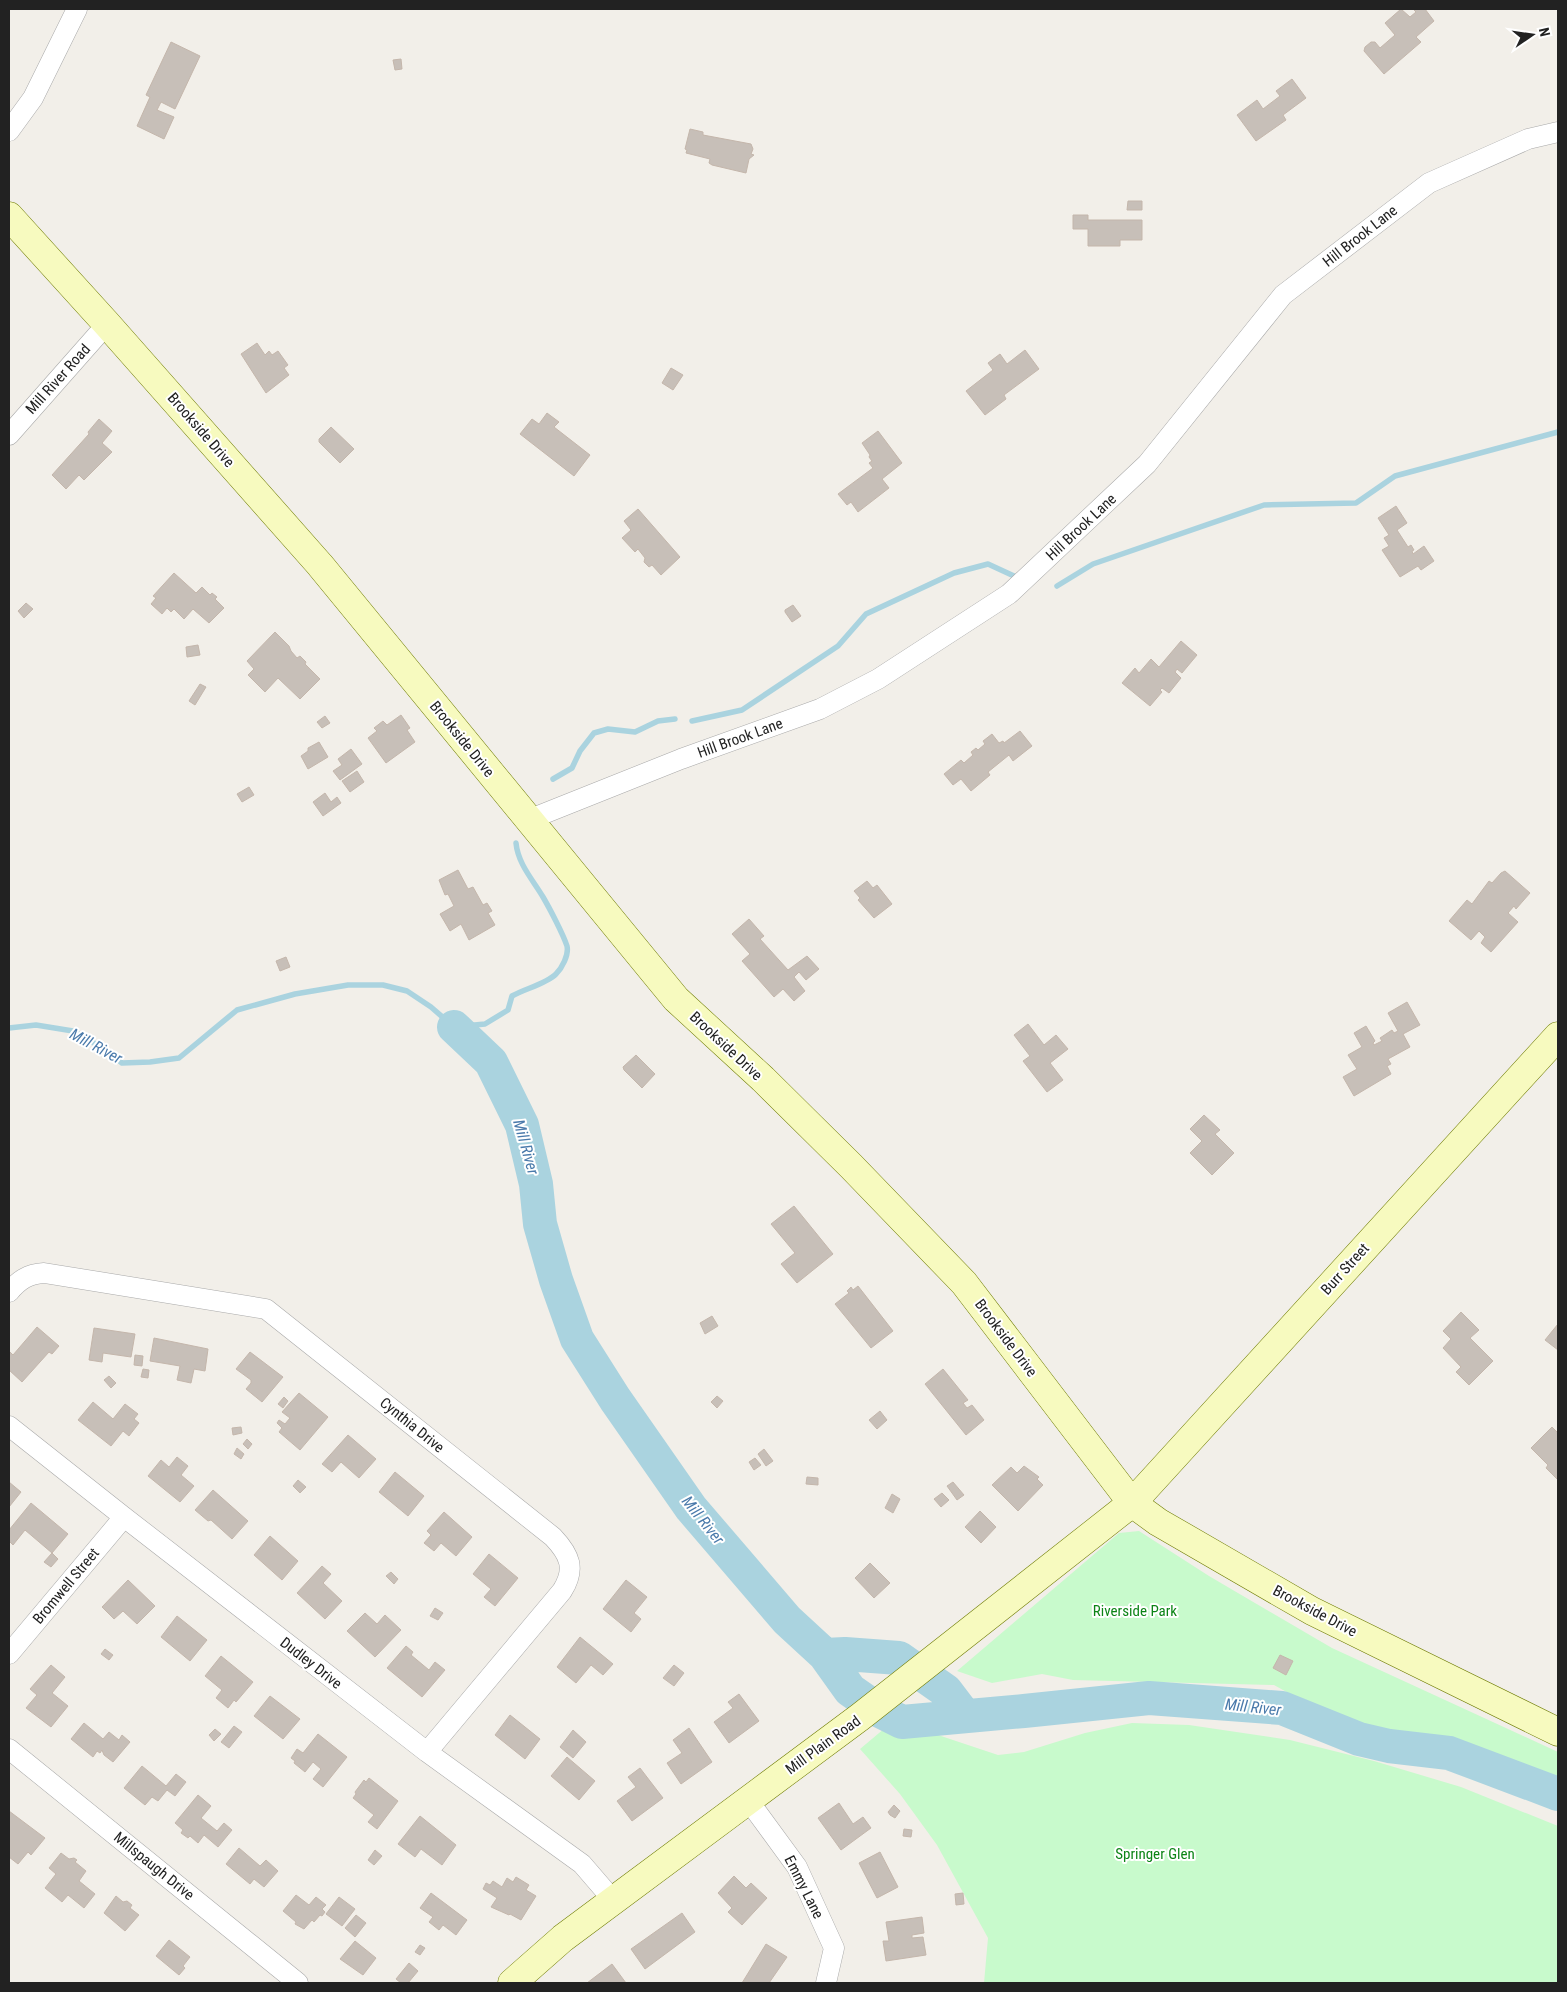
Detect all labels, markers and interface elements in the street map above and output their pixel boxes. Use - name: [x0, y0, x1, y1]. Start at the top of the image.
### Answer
- north arrow: [1507, 10, 1557, 60]
- text: N: [1536, 26, 1553, 38]
- street label: Hill Brook Lane: [1319, 201, 1401, 271]
- street label: Mill River Road: [22, 340, 94, 418]
- street label: Brookside Drive: [164, 389, 238, 471]
- street label: Hill Brook Lane: [1042, 490, 1120, 564]
- street label: Brookside Drive: [426, 697, 498, 781]
- street label: Hill Brook Lane: [695, 714, 785, 762]
- street label: Brookside Drive: [686, 1008, 766, 1084]
- water label: Mill River: [67, 1024, 126, 1068]
- water label: Mill River: [509, 1117, 543, 1178]
- street label: Burr Street: [1317, 1240, 1373, 1298]
- street label: Brookside Drive: [971, 1296, 1041, 1380]
- street label: Cynthia Drive: [376, 1394, 448, 1456]
- water label: Mill River: [678, 1492, 729, 1549]
- street label: Bromwell Street: [29, 1544, 103, 1628]
- street label: Brookside Drive: [1270, 1581, 1360, 1641]
- park label: Riverside Park: [1093, 1602, 1177, 1620]
- street label: Dudley Drive: [277, 1633, 345, 1693]
- water label: Mill River: [1224, 1695, 1283, 1720]
- street label: Mill Plain Road: [782, 1712, 864, 1778]
- street label: Millspaugh Drive: [110, 1828, 198, 1904]
- park label: Springer Glen: [1115, 1845, 1195, 1863]
- street label: Emmy Lane: [780, 1852, 828, 1922]

